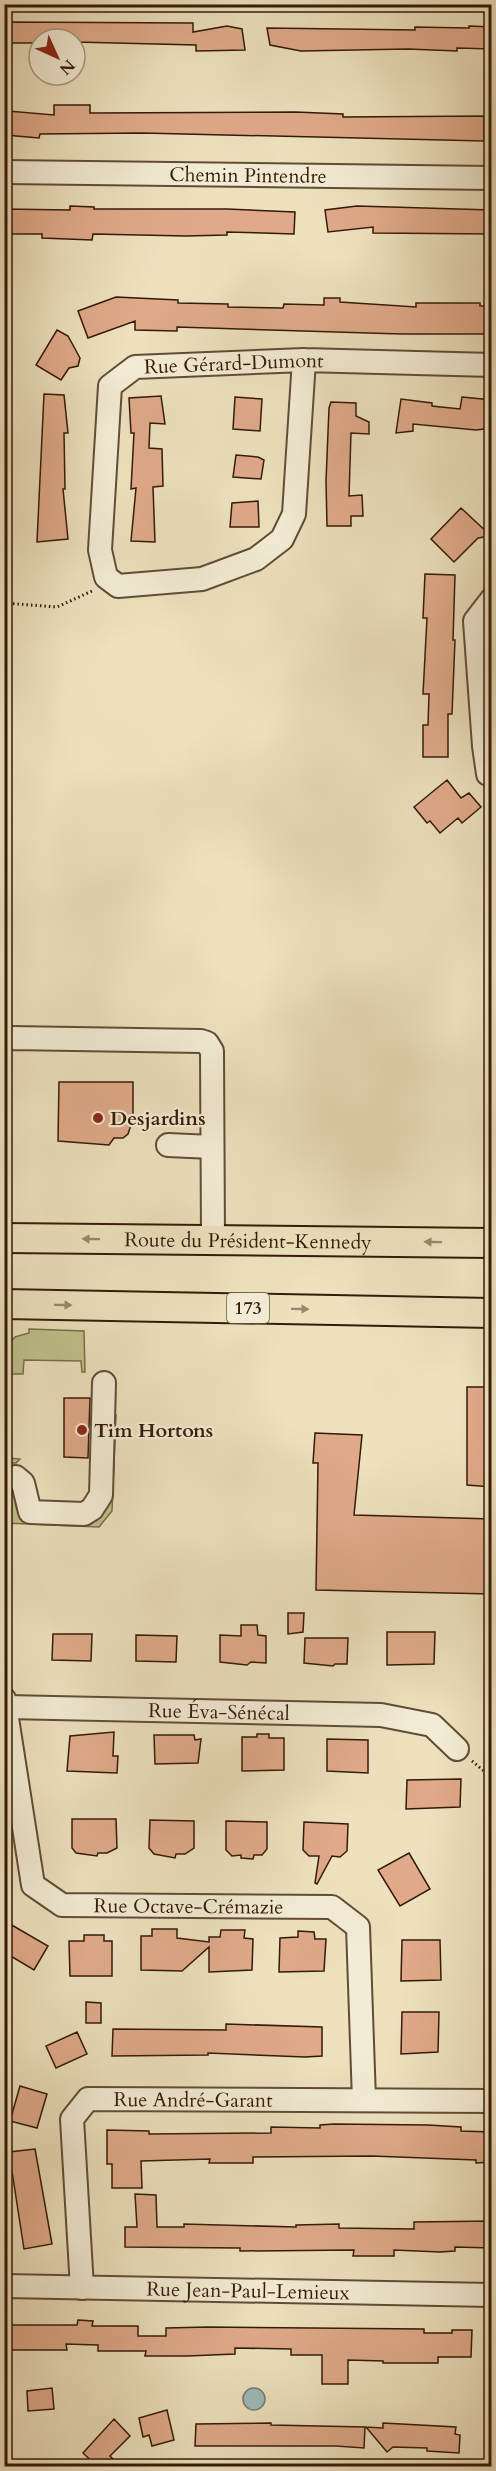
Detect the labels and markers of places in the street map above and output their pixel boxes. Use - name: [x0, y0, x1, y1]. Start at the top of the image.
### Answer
- place label: Desjardins: [110, 1105, 206, 1132]
- marker: Desjardins: [91, 1111, 105, 1125]
- place label: Tim Hortons: [94, 1417, 213, 1444]
- marker: Tim Hortons: [75, 1423, 89, 1437]

